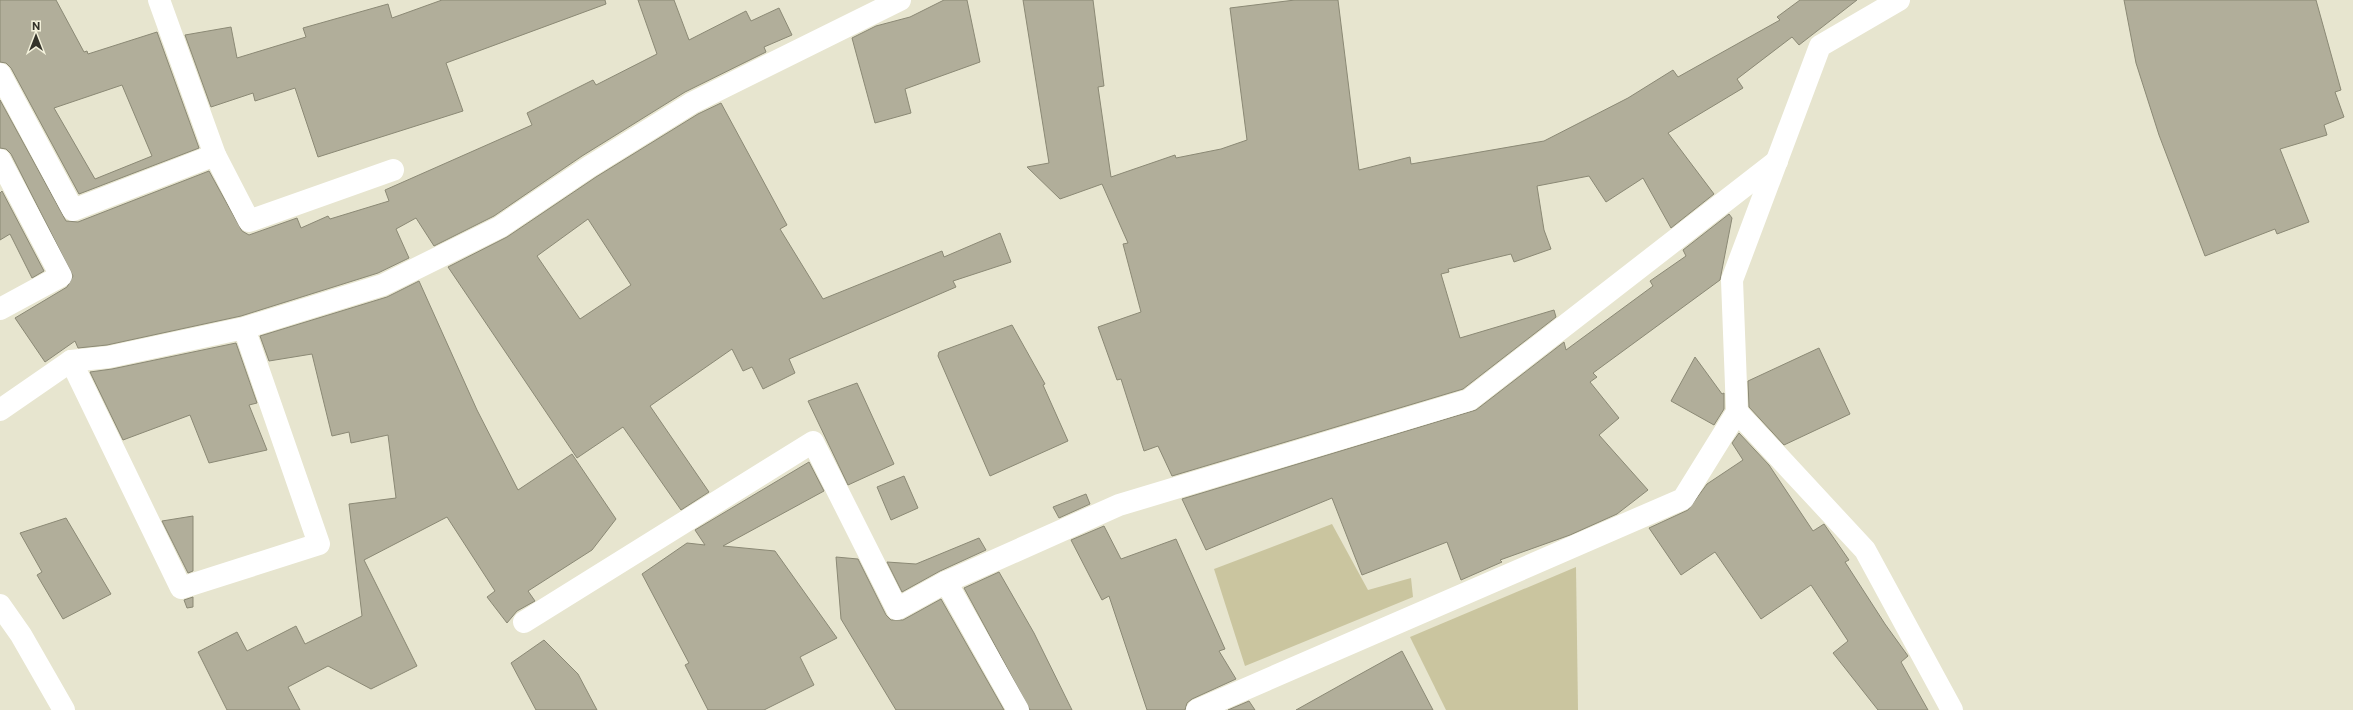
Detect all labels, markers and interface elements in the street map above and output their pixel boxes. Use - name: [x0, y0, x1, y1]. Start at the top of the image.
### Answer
- north arrow: [16, 16, 56, 56]
- text: N: [32, 19, 40, 32]

